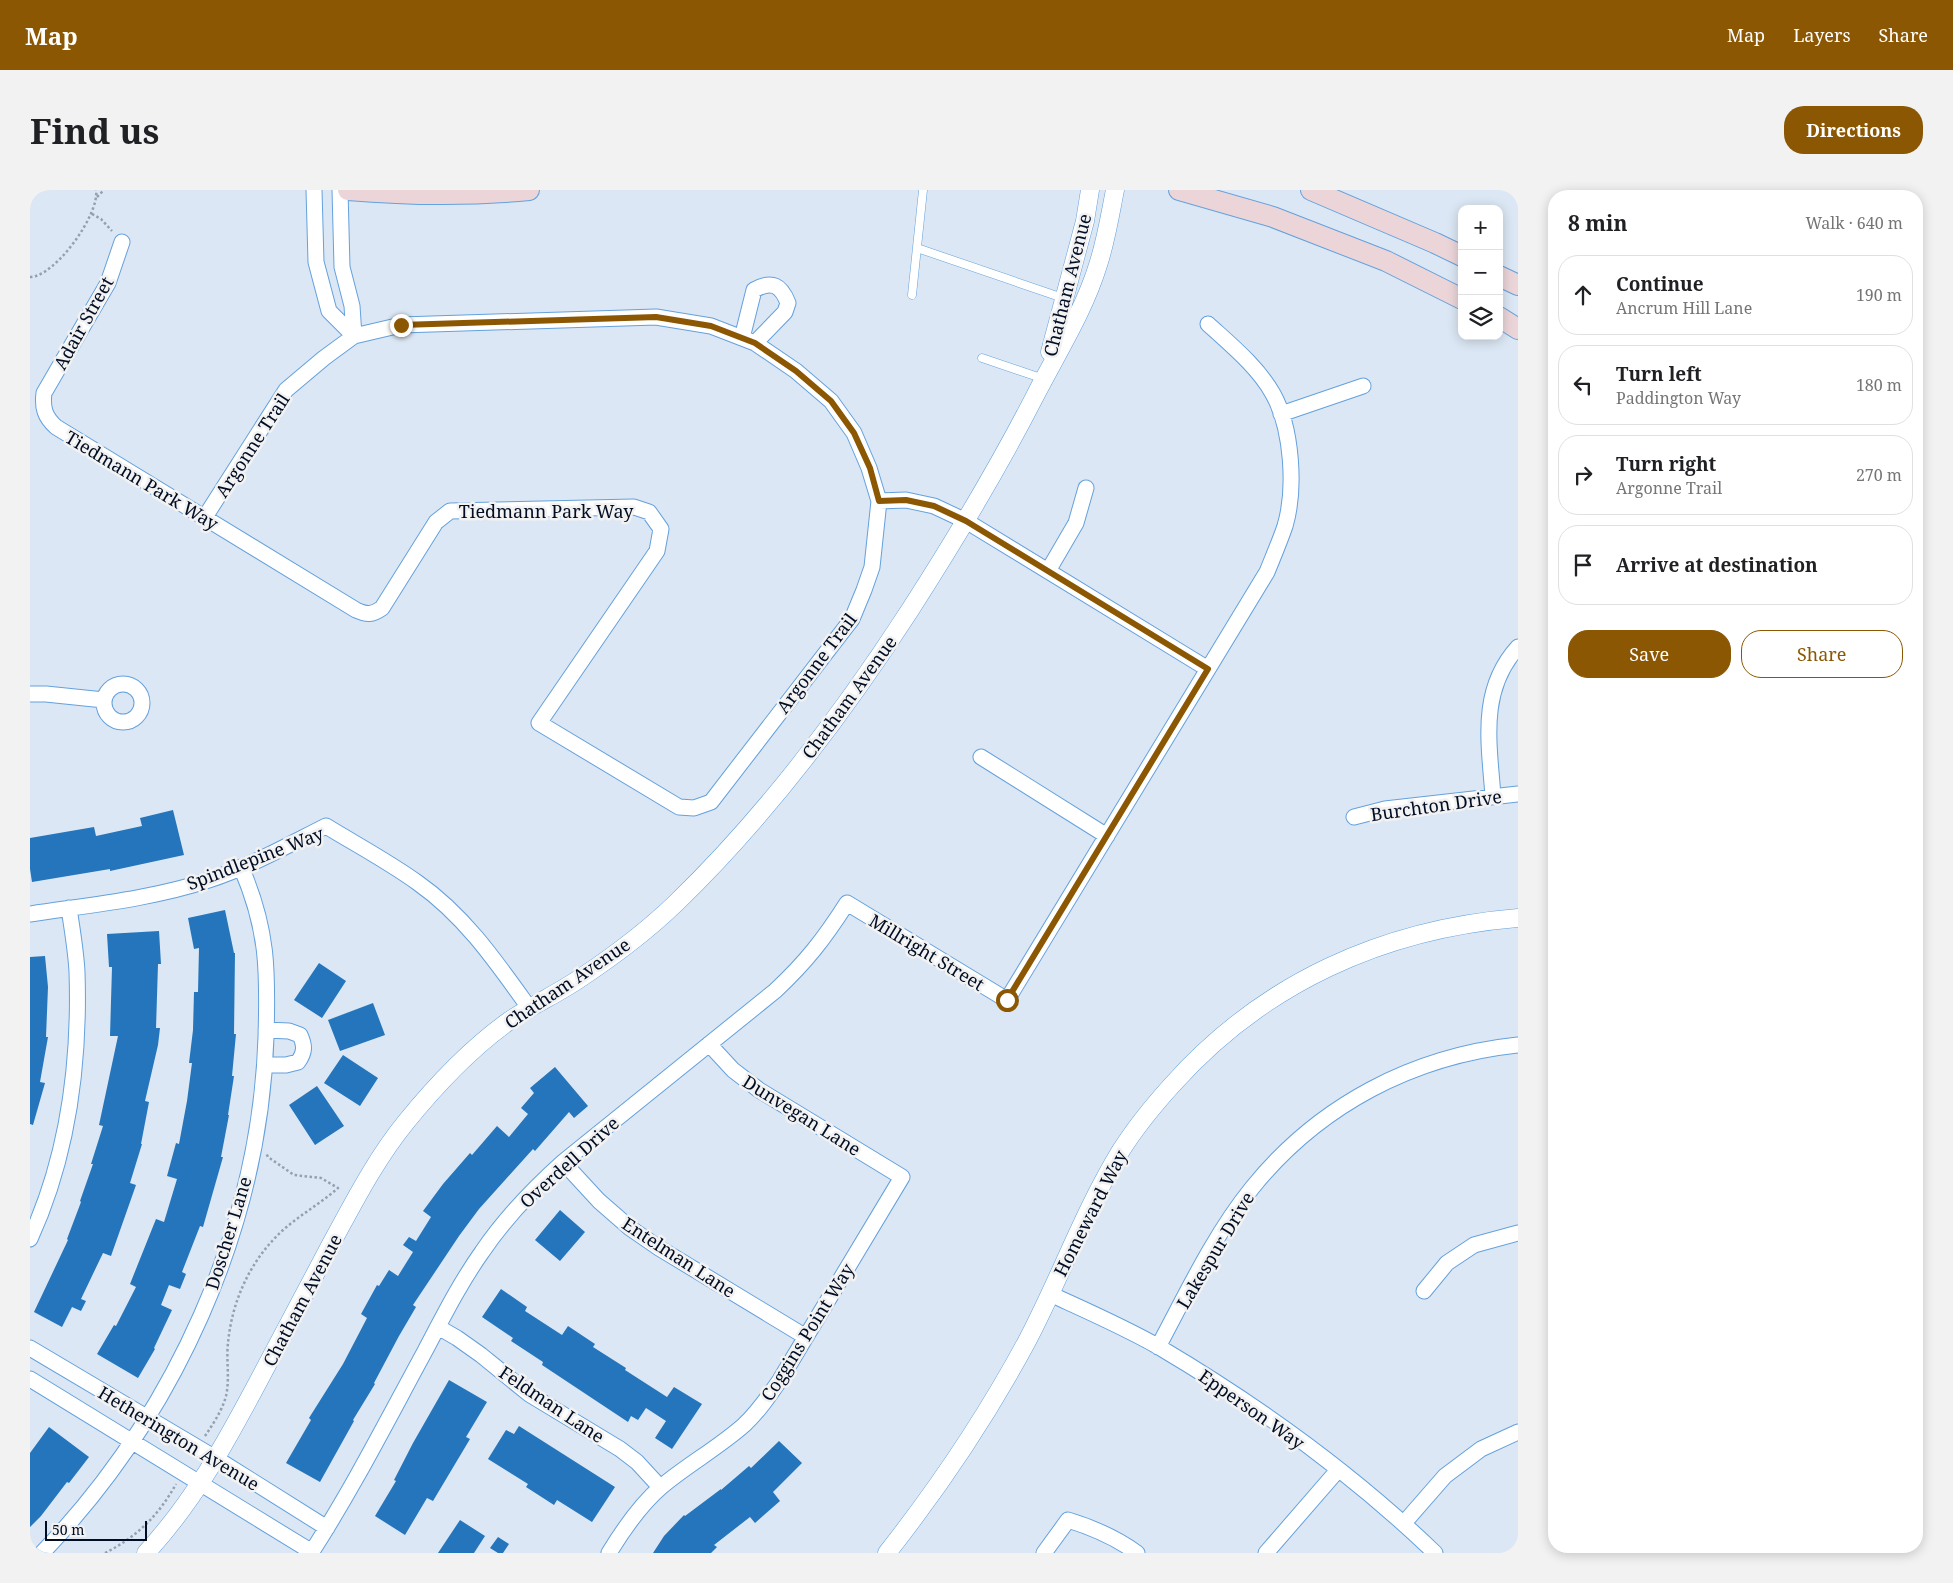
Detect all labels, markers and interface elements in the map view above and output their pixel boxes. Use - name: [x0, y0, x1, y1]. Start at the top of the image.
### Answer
- text: Map: [25, 19, 78, 52]
- text: Map: [1727, 23, 1765, 47]
- text: Layers: [1793, 23, 1851, 47]
- text: Share: [1879, 23, 1928, 47]
- button: Directions: [1784, 106, 1923, 154]
- text: Find us: [30, 107, 159, 154]
- map controls: [1458, 205, 1503, 340]
- button: +: [1458, 205, 1503, 250]
- text: 8 min: [1568, 209, 1627, 237]
- street label: Chatham Avenue: [1038, 211, 1096, 359]
- text: Walk · 640 m: [1806, 212, 1903, 234]
- button: −: [1458, 250, 1503, 295]
- text: Continue: [1616, 271, 1704, 297]
- street label: Adair Street: [48, 272, 118, 374]
- icon: ahead: [1569, 281, 1597, 309]
- text: 190 m: [1856, 284, 1902, 306]
- button: layers: [1458, 295, 1503, 340]
- text: Ancrum Hill Lane: [1616, 297, 1752, 319]
- route end: [390, 314, 413, 337]
- text: Turn left: [1616, 361, 1702, 387]
- icon: left: [1569, 371, 1597, 399]
- text: 180 m: [1856, 374, 1902, 396]
- text: Paddington Way: [1616, 387, 1741, 409]
- street label: Argonne Trail: [209, 388, 295, 502]
- street label: Tiedmann Park Way: [61, 425, 224, 536]
- text: Turn right: [1616, 451, 1716, 477]
- icon: right: [1569, 461, 1597, 489]
- text: 270 m: [1856, 464, 1902, 486]
- text: Argonne Trail: [1616, 477, 1722, 499]
- street label: Tiedmann Park Way: [459, 499, 634, 523]
- icon: arrive: [1569, 551, 1597, 579]
- text: Arrive at destination: [1616, 552, 1818, 578]
- street label: Argonne Trail: [770, 608, 862, 718]
- button: Save: [1568, 630, 1731, 678]
- button: Share: [1741, 630, 1903, 678]
- street label: Chatham Avenue: [796, 631, 902, 763]
- street label: Burchton Drive: [1369, 784, 1503, 826]
- street label: Spindlepine Way: [183, 821, 328, 895]
- street label: Millright Street: [865, 908, 989, 996]
- street label: Chatham Avenue: [500, 932, 634, 1034]
- route start: [996, 989, 1019, 1012]
- street label: Dunvegan Lane: [738, 1069, 866, 1161]
- street label: Overdell Drive: [514, 1111, 624, 1213]
- street label: Homeward Way: [1048, 1145, 1133, 1280]
- street label: Doscher Lane: [199, 1173, 257, 1293]
- street label: Lakespur Drive: [1171, 1187, 1259, 1313]
- street label: Entelman Lane: [618, 1211, 740, 1303]
- street label: Chatham Avenue: [257, 1230, 347, 1370]
- street label: Coggins Point Way: [755, 1258, 860, 1405]
- street label: Feldman Lane: [495, 1360, 609, 1448]
- street label: Epperson Way: [1194, 1364, 1310, 1455]
- street label: Hetherington Avenue: [94, 1380, 264, 1496]
- scale bar: [45, 1518, 148, 1541]
- text: 50 m: [52, 1520, 85, 1539]

